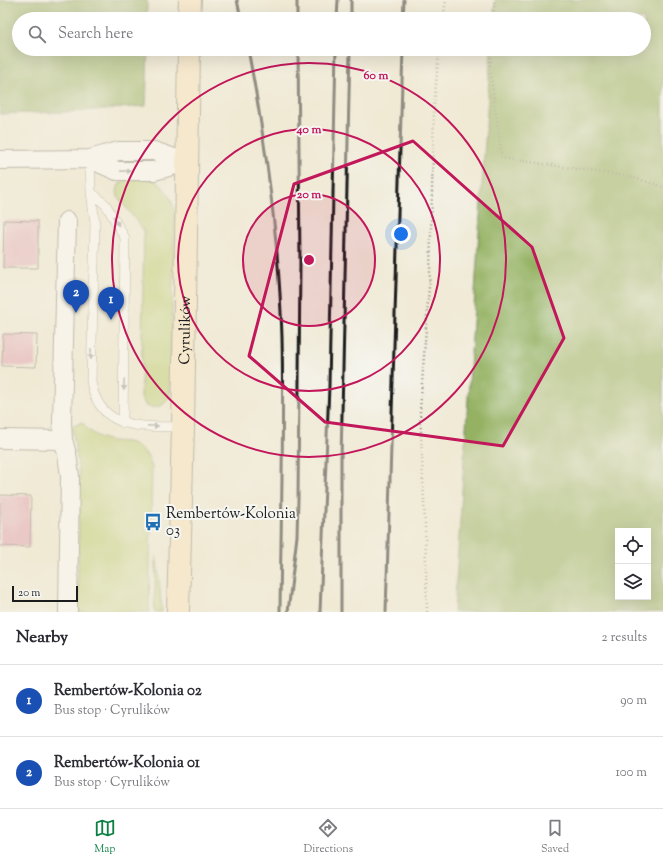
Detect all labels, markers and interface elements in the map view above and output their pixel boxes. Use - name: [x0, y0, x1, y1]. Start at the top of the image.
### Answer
- search box: [12, 12, 651, 56]
- icon: search: [26, 23, 48, 45]
- text: Search here: [58, 24, 133, 45]
- text: 60 m: [364, 67, 388, 85]
- text: 40 m: [296, 121, 321, 139]
- one-way arrow: [120, 168, 133, 174]
- text: 20 m: [297, 186, 321, 204]
- one-way arrow: [112, 215, 119, 227]
- your location: [391, 224, 411, 244]
- centre of rings: [302, 253, 316, 267]
- pin: 2: [63, 280, 89, 313]
- pin: 1: [98, 287, 124, 320]
- street label: Cyrulików: [175, 295, 197, 365]
- one-way arrow: [88, 348, 94, 361]
- one-way arrow: [120, 379, 127, 391]
- one-way arrow: [147, 423, 160, 429]
- place label: Rembertów-Kolonia 03: [166, 504, 296, 542]
- bus stop icon: Rembertów-Kolonia 03: [143, 512, 163, 532]
- map controls: [615, 528, 651, 600]
- button: locate: [615, 528, 651, 564]
- button: layers: [615, 564, 651, 600]
- scale bar: [12, 584, 78, 603]
- text: 20 m: [18, 585, 40, 601]
- text: Nearby: [16, 626, 68, 650]
- text: 2 results: [602, 629, 647, 647]
- text: Rembertów-Kolonia 02: [54, 681, 202, 702]
- text: 1: [27, 692, 31, 710]
- text: 90 m: [620, 692, 647, 710]
- text: Bus stop · Cyrulików: [54, 702, 170, 720]
- text: Rembertów-Kolonia 01: [54, 753, 200, 774]
- text: 2: [26, 764, 32, 782]
- text: 100 m: [615, 764, 647, 782]
- text: Bus stop · Cyrulików: [54, 774, 170, 792]
- tab: Map: [94, 817, 116, 857]
- tab: Directions: [304, 817, 353, 857]
- tab: Saved: [541, 817, 569, 857]

